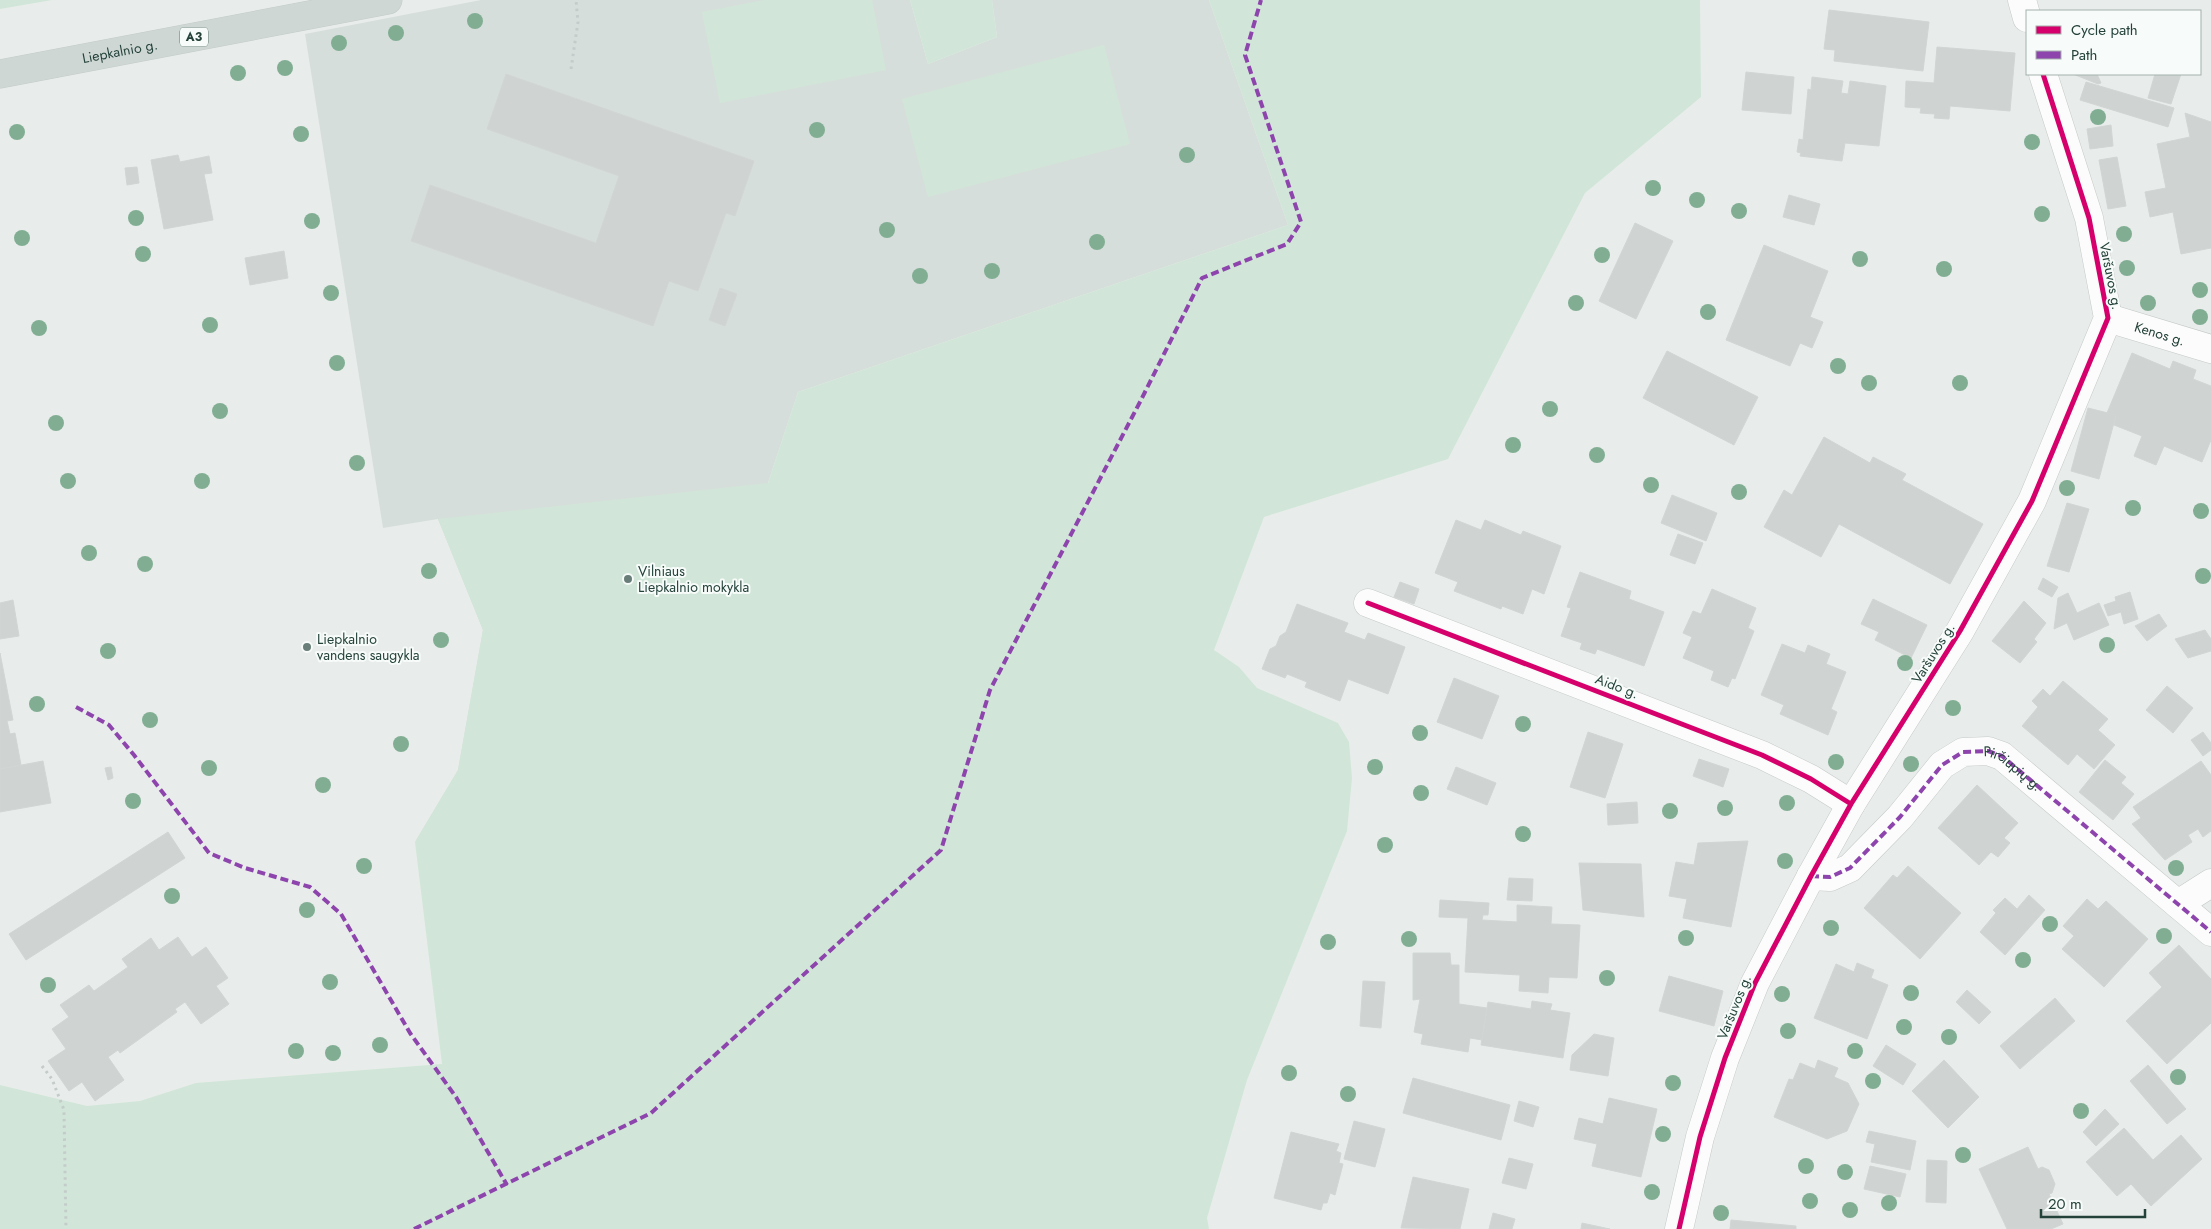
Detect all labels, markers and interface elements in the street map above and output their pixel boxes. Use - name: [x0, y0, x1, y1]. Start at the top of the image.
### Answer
- legend: [2026, 10, 2201, 75]
- text: Cycle path: [2071, 19, 2138, 41]
- road number: A3: [180, 28, 208, 46]
- street label: Liepkalnio g.: [80, 34, 159, 68]
- text: Path: [2071, 44, 2097, 66]
- street label: Varšuvos g.: [2095, 241, 2127, 311]
- street label: Kenos g.: [2132, 317, 2187, 351]
- place label: Vilniaus Liepkalnio mokykla: [638, 561, 749, 597]
- marker: Vilniaus Liepkalnio mokykla: [622, 573, 634, 585]
- street label: Varšuvos g.: [1907, 619, 1959, 687]
- place label: Liepkalnio vandens saugykla: [317, 629, 420, 665]
- marker: Liepkalnio vandens saugykla: [301, 641, 313, 653]
- street label: Aido g.: [1592, 669, 1642, 703]
- street label: Pirčiupių g.: [1983, 741, 2046, 796]
- street label: Varšuvos g.: [1712, 972, 1756, 1042]
- scale bar: [2041, 1186, 2145, 1218]
- text: 20 m: [2048, 1193, 2082, 1215]

